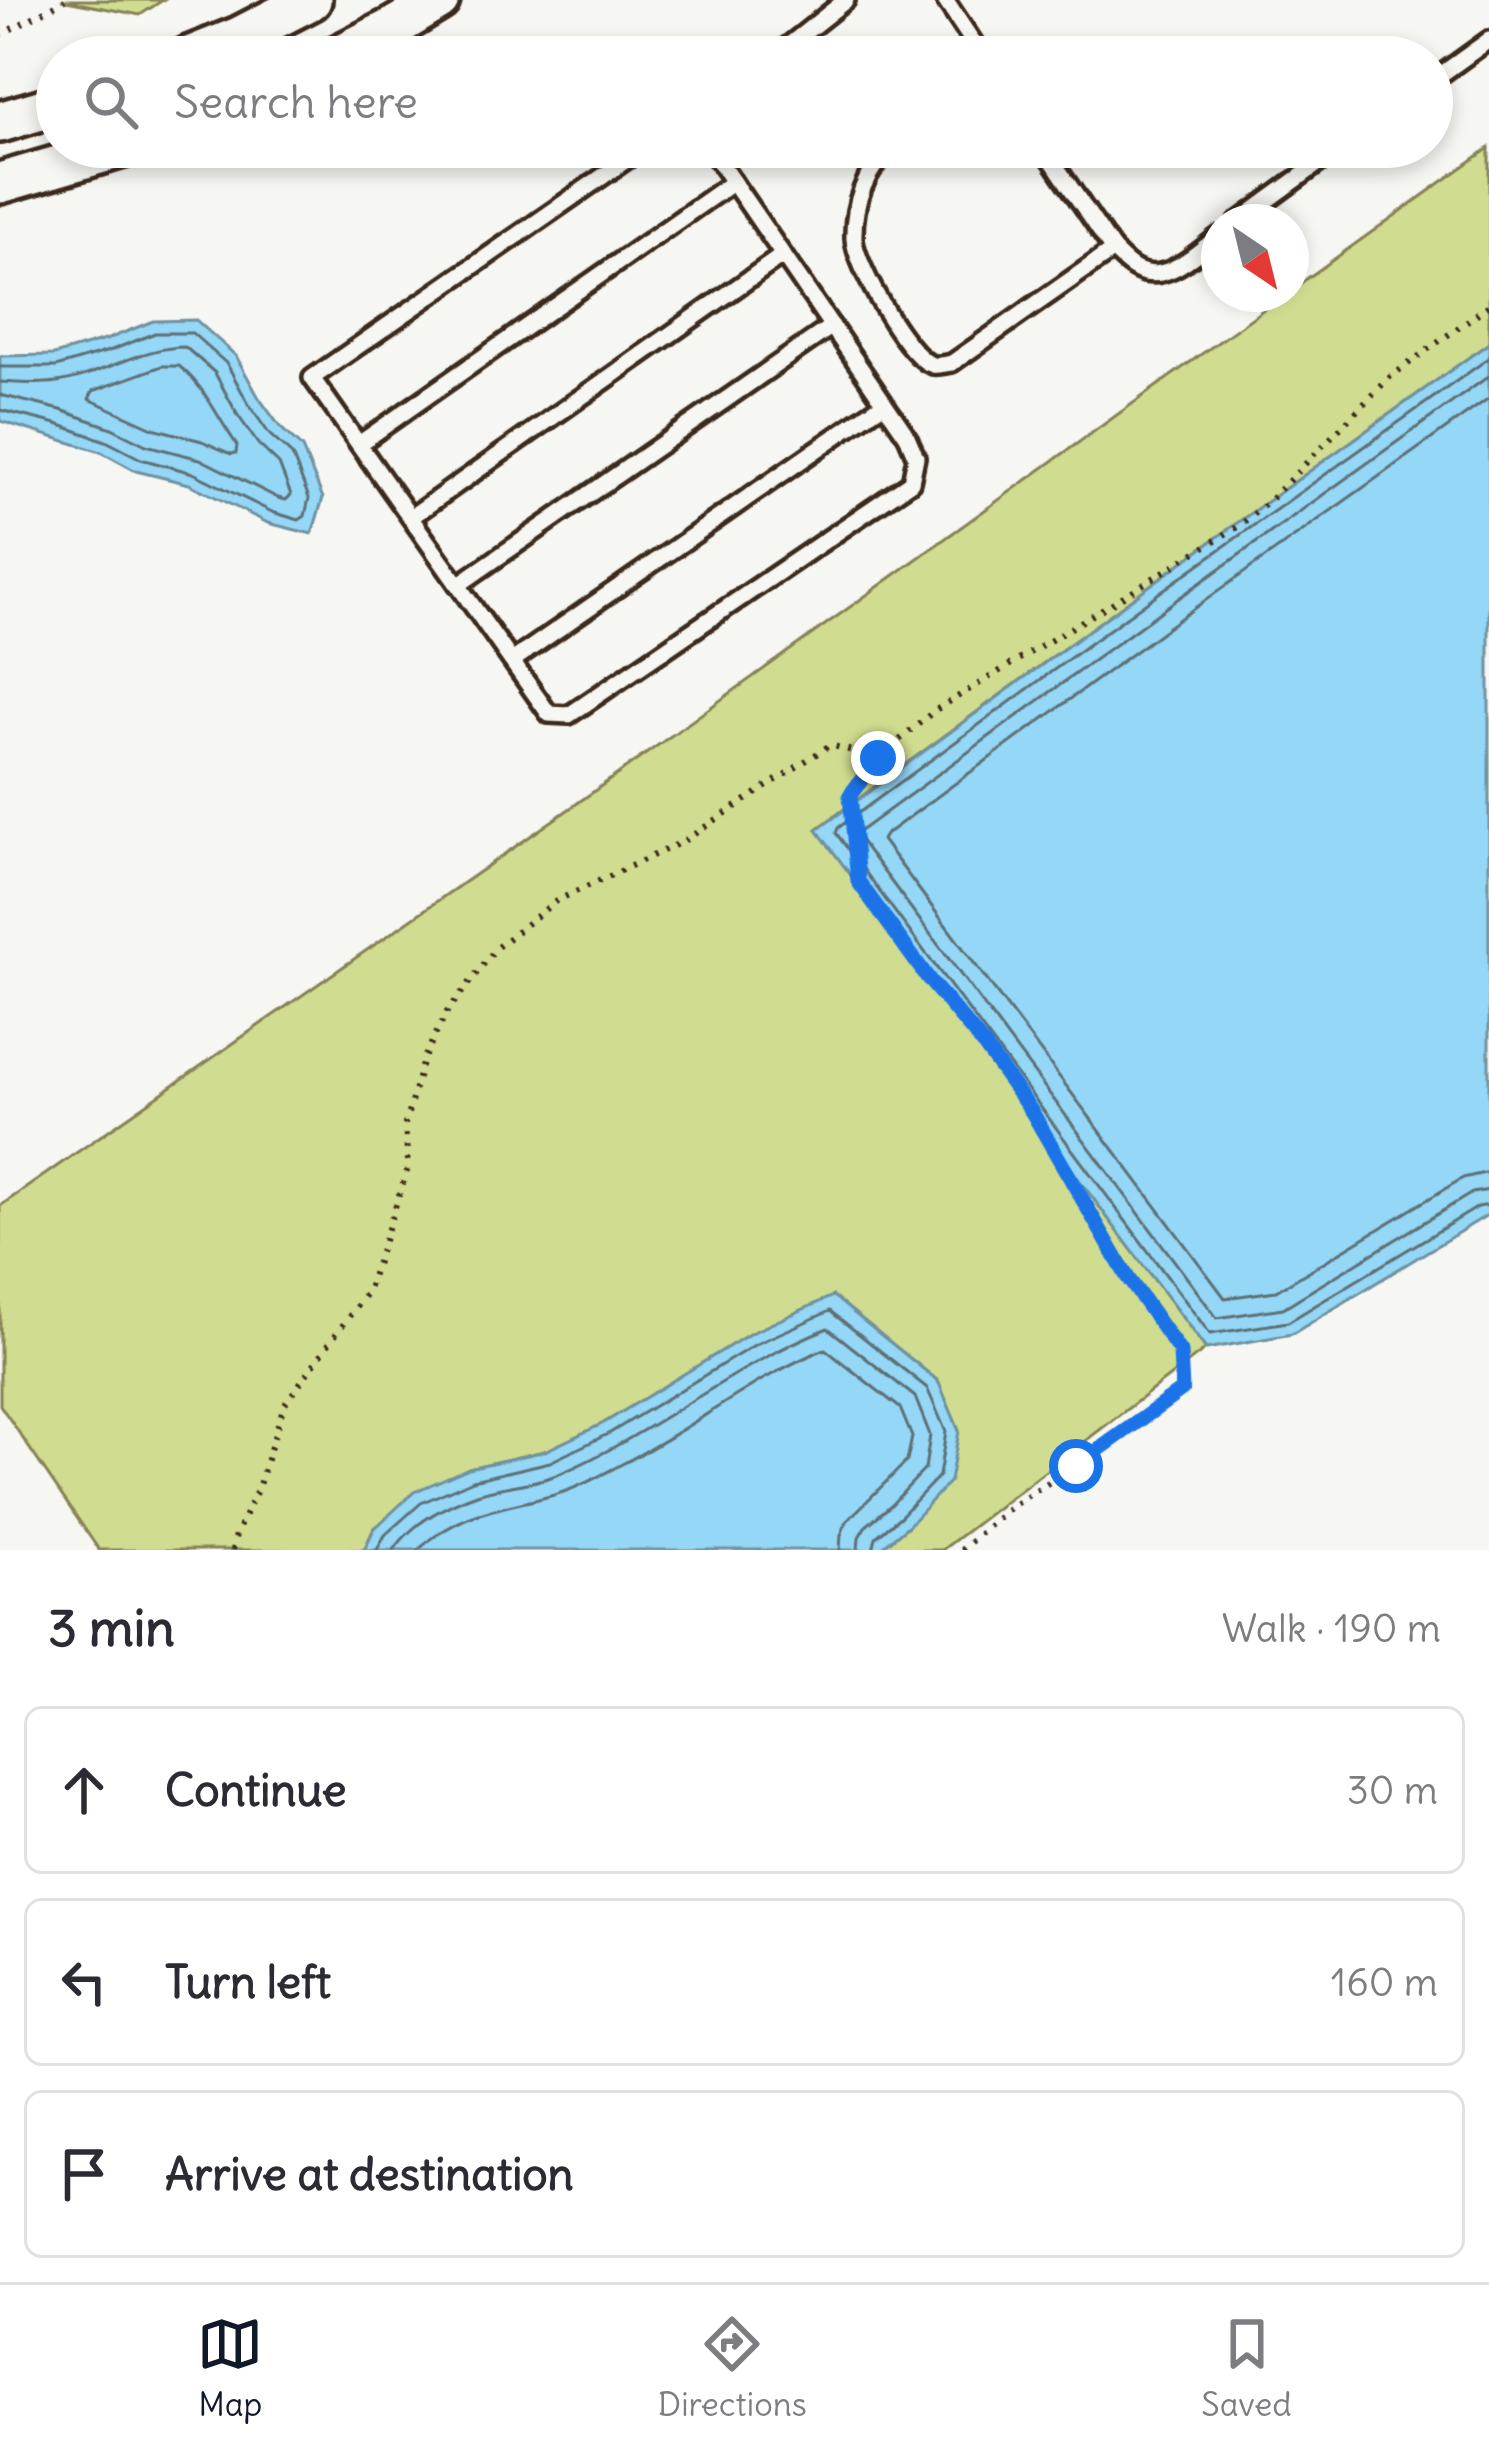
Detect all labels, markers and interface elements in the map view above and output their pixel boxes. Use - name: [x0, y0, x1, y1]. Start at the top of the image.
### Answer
- search box: [36, 36, 1453, 168]
- icon: search: [78, 69, 144, 135]
- text: Search here: [174, 74, 418, 130]
- north arrow: [1201, 204, 1309, 312]
- route end: [851, 731, 905, 785]
- route start: [1049, 1439, 1103, 1493]
- text: 3 min: [48, 1596, 175, 1660]
- text: Walk · 190 m: [1222, 1604, 1441, 1653]
- icon: ahead: [51, 1757, 117, 1823]
- text: Continue: [165, 1762, 347, 1818]
- text: 30 m: [1347, 1766, 1438, 1815]
- icon: left: [51, 1949, 117, 2015]
- text: Turn left: [165, 1954, 331, 2010]
- text: 160 m: [1331, 1958, 1438, 2007]
- icon: arrive: [51, 2141, 117, 2207]
- text: Arrive at destination: [165, 2146, 574, 2202]
- tab: Map: [197, 2311, 263, 2425]
- tab: Directions: [658, 2311, 807, 2425]
- tab: Saved: [1201, 2311, 1292, 2425]

